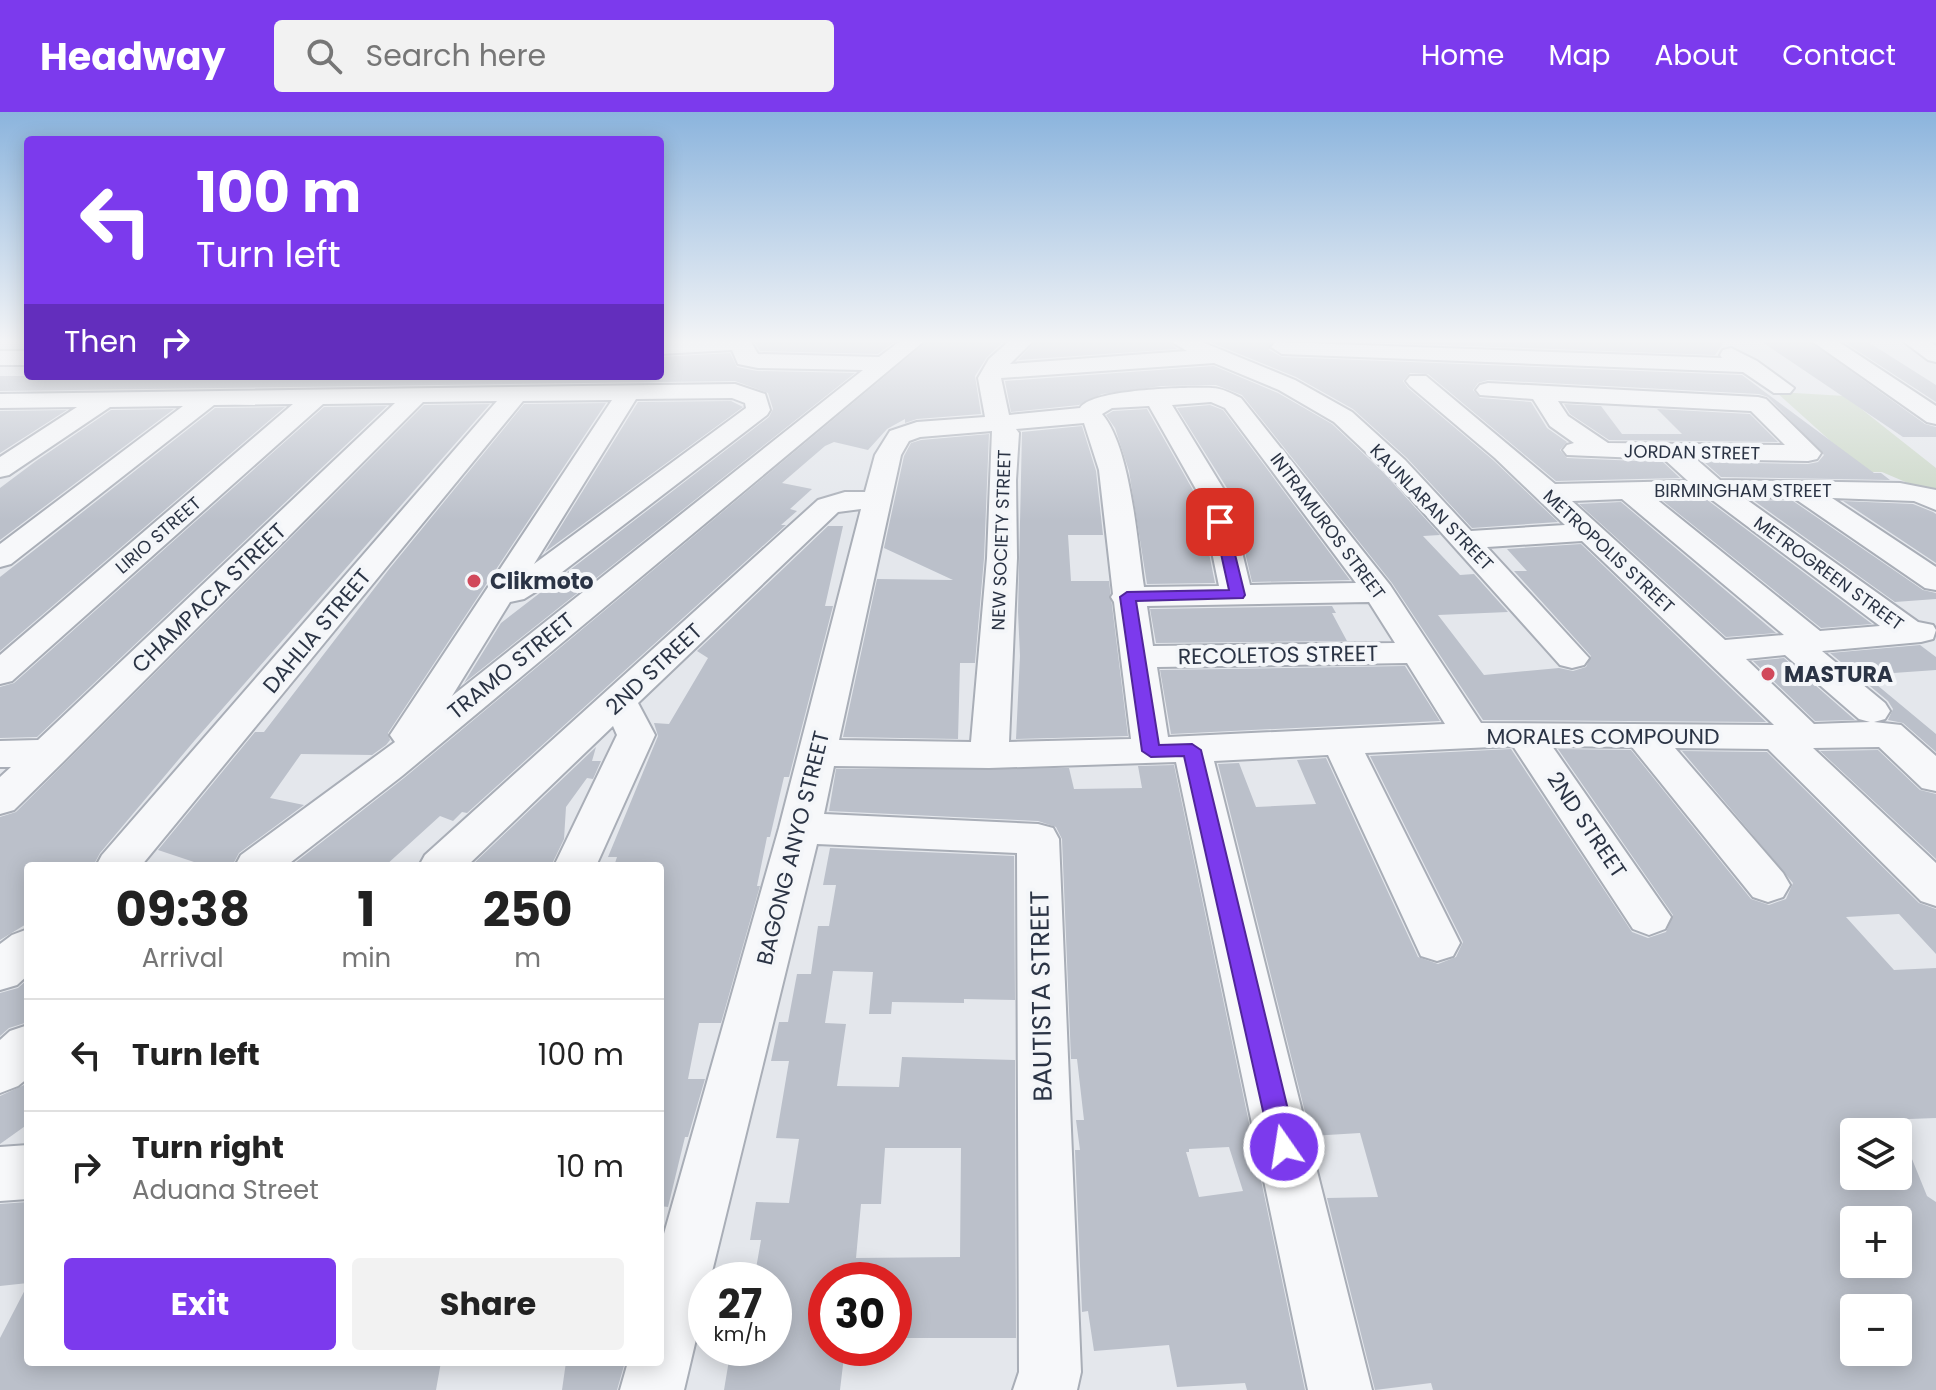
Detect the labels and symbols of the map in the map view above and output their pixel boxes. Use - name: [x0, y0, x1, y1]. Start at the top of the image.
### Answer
- street label: KAUNLARAN STREET: [1365, 438, 1499, 576]
- street label: JORDAN STREET: [1624, 438, 1761, 466]
- street label: INTRAMUROS STREET: [1265, 448, 1392, 605]
- street label: NEW SOCIETY STREET: [985, 449, 1017, 631]
- street label: BIRMINGHAM STREET: [1654, 478, 1832, 503]
- street label: METROPOLIS STREET: [1538, 483, 1680, 619]
- pin: [1186, 488, 1254, 556]
- street label: LIRIO STREET: [110, 491, 206, 579]
- street label: METROGREEN STREET: [1749, 510, 1909, 636]
- street label: CHAMPACA STREET: [125, 516, 293, 680]
- street label: DAHLIA STREET: [256, 562, 378, 700]
- place label: Clikmoto: [490, 566, 594, 597]
- marker: Clikmoto: [465, 572, 483, 590]
- street label: TRAMO STREET: [441, 605, 581, 727]
- street label: 2ND STREET: [599, 616, 709, 722]
- street label: RECOLETOS STREET: [1178, 638, 1379, 672]
- place label: MASTURA: [1784, 659, 1893, 690]
- marker: MASTURA: [1759, 665, 1777, 683]
- street label: MORALES COMPOUND: [1486, 721, 1720, 752]
- street label: BAGONG ANYO STREET: [749, 728, 837, 968]
- street label: 2ND STREET: [1540, 766, 1634, 884]
- street label: BAUTISTA STREET: [1021, 890, 1061, 1102]
- position arrow: [1242, 1105, 1326, 1189]
- speed limit sign: 30: [808, 1262, 912, 1366]

